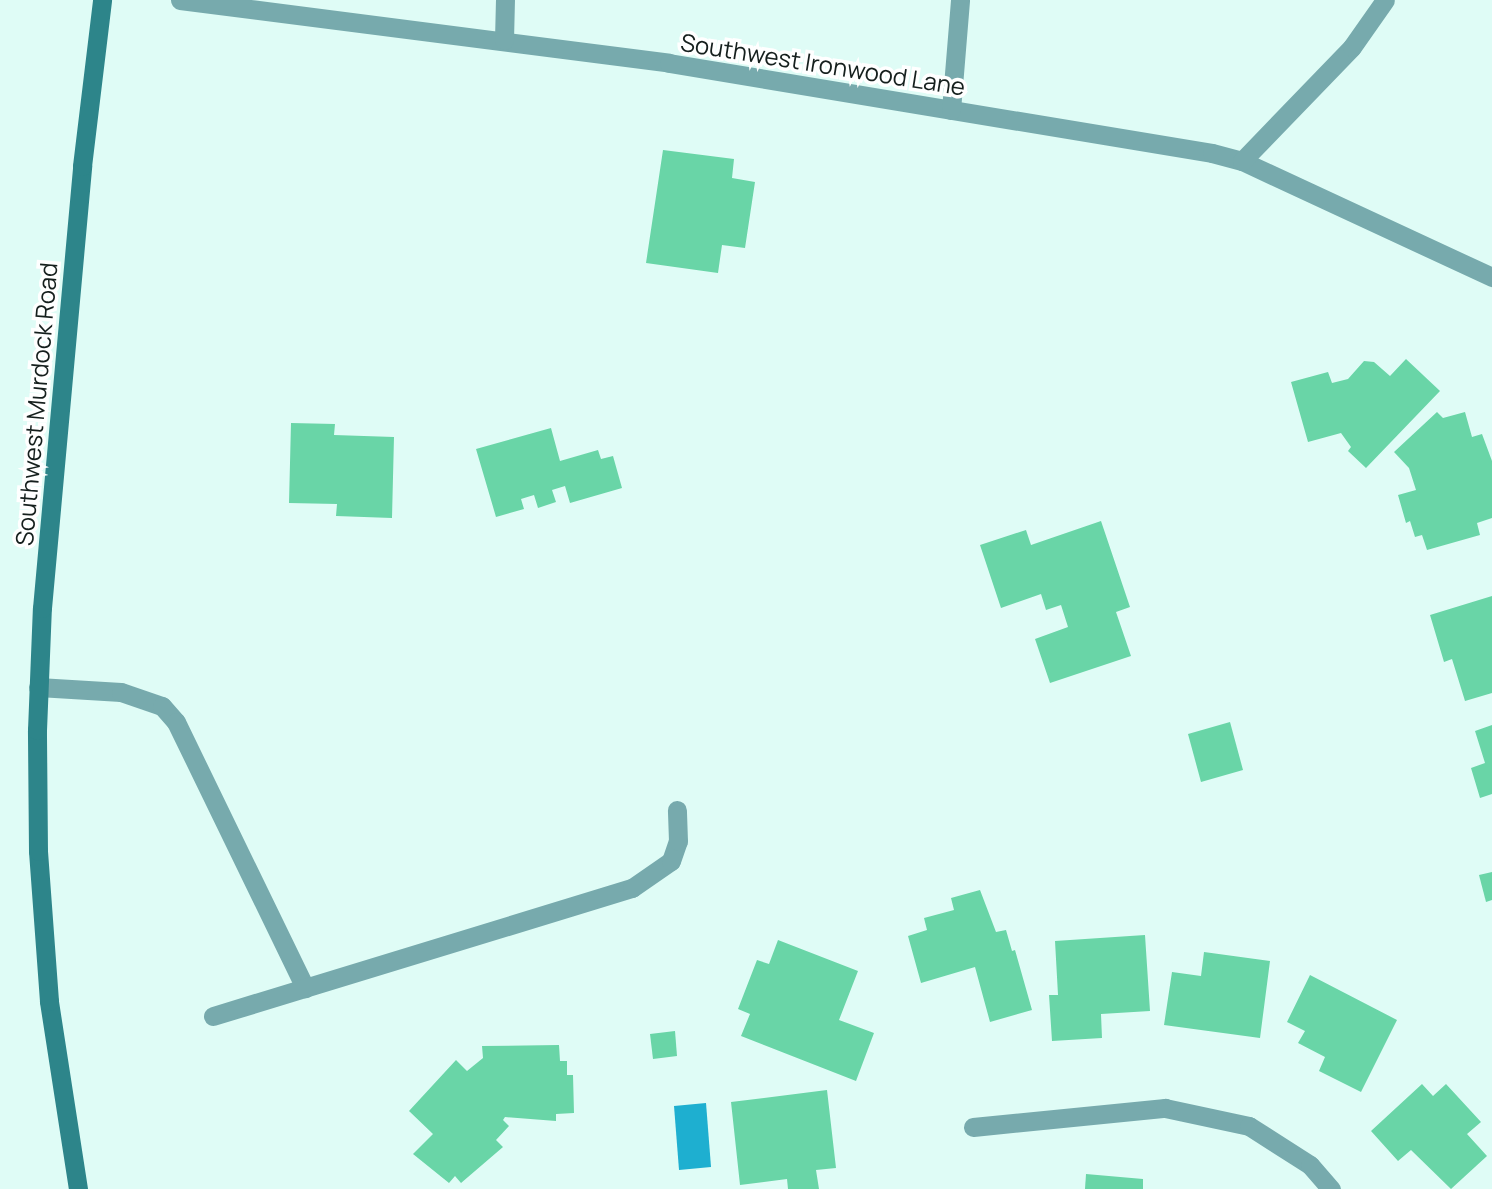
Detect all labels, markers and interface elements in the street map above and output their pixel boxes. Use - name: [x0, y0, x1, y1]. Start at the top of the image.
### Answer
- street label: Southwest Ironwood Lane: [679, 27, 967, 101]
- street label: Southwest Murdock Road: [9, 261, 63, 547]

